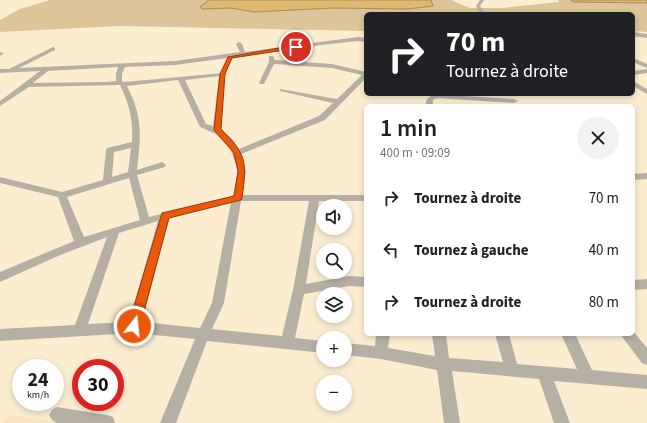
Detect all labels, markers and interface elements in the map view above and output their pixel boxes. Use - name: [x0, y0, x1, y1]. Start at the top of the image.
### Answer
- text: 70 m: [446, 22, 505, 62]
- icon: right: [380, 28, 432, 80]
- pin: [279, 30, 313, 64]
- icon: arrive: [285, 36, 307, 58]
- text: Tournez à droite: [446, 59, 568, 84]
- text: 1 min: [380, 111, 437, 146]
- button: close: [577, 117, 619, 159]
- text: 400 m · 09:09: [380, 144, 450, 162]
- icon: right: [380, 187, 402, 209]
- text: Tournez à droite: [414, 188, 521, 209]
- text: 70 m: [589, 188, 619, 209]
- map controls: [316, 199, 352, 411]
- button: sound: [316, 199, 352, 235]
- icon: left: [380, 239, 402, 261]
- text: Tournez à gauche: [414, 240, 529, 261]
- text: 40 m: [589, 240, 619, 261]
- button: search: [316, 243, 352, 279]
- button: layers: [316, 287, 352, 323]
- icon: right: [380, 291, 402, 313]
- text: Tournez à droite: [414, 292, 521, 313]
- text: 80 m: [589, 292, 619, 313]
- position arrow: [113, 305, 155, 347]
- button: +: [316, 331, 352, 367]
- speed limit sign: 30: [72, 359, 124, 411]
- text: 24: [27, 366, 49, 394]
- button: −: [316, 375, 352, 411]
- text: km/h: [27, 388, 49, 402]

